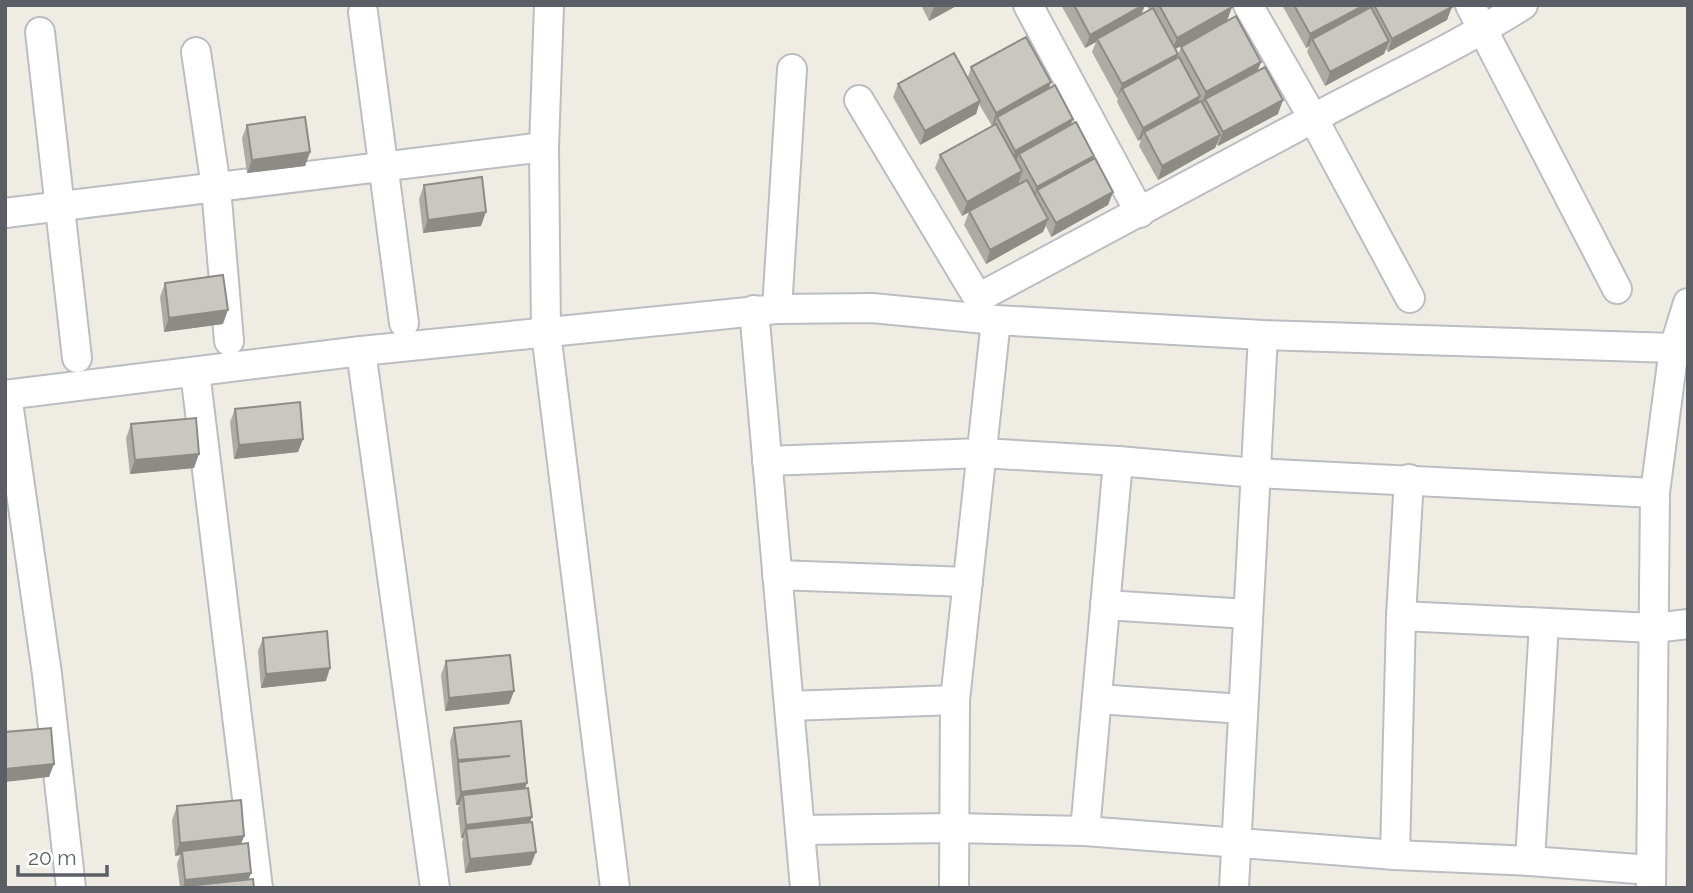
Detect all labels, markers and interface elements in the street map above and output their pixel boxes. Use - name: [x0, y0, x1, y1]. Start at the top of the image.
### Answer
- scale bar: [18, 834, 107, 878]
- text: 20 m: [28, 845, 76, 870]

